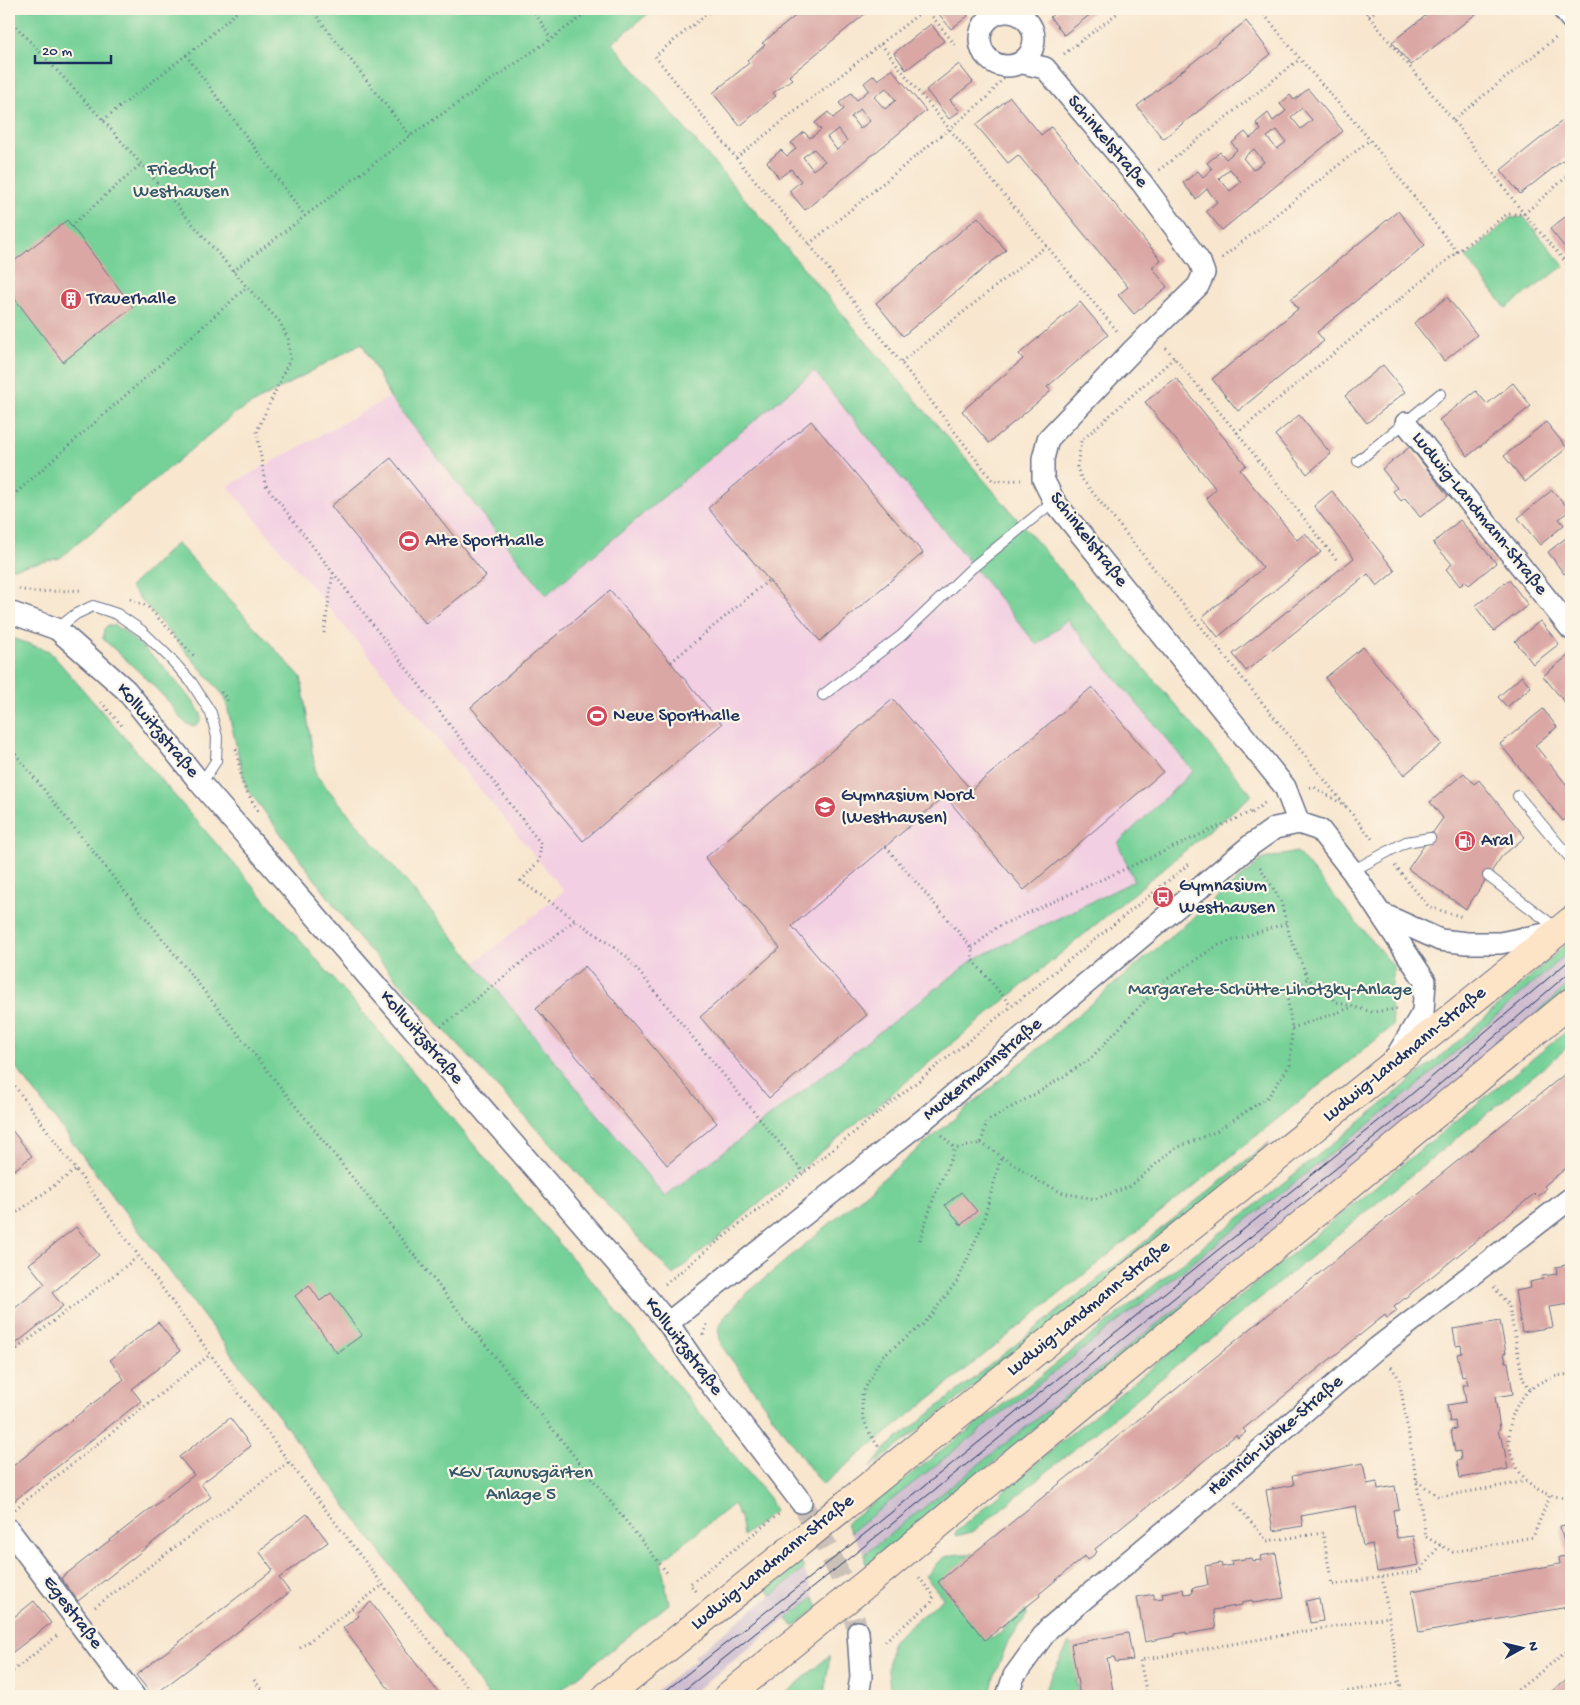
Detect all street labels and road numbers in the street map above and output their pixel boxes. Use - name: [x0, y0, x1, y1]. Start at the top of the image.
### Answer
- street label: Schinkelstraße: [1061, 91, 1153, 193]
- street label: Ludwig-Landmann-Straße: [1406, 428, 1552, 600]
- street label: Schinkelstraße: [1044, 488, 1132, 592]
- street label: Kollwitzstraße: [111, 679, 204, 783]
- street label: Ludwig-Landmann-Straße: [1319, 982, 1491, 1128]
- street label: Kollwitzstraße: [374, 986, 468, 1090]
- street label: Muckermannstraße: [919, 1013, 1048, 1127]
- street label: Ludwig-Landmann-Straße: [1003, 1236, 1175, 1382]
- street label: Kollwitzstraße: [639, 1293, 728, 1401]
- street label: Heinrich-Lübke-Straße: [1203, 1371, 1349, 1501]
- street label: Ludwig-Landmann-Straße: [687, 1490, 859, 1636]
- street label: Egestraße: [37, 1572, 107, 1654]

